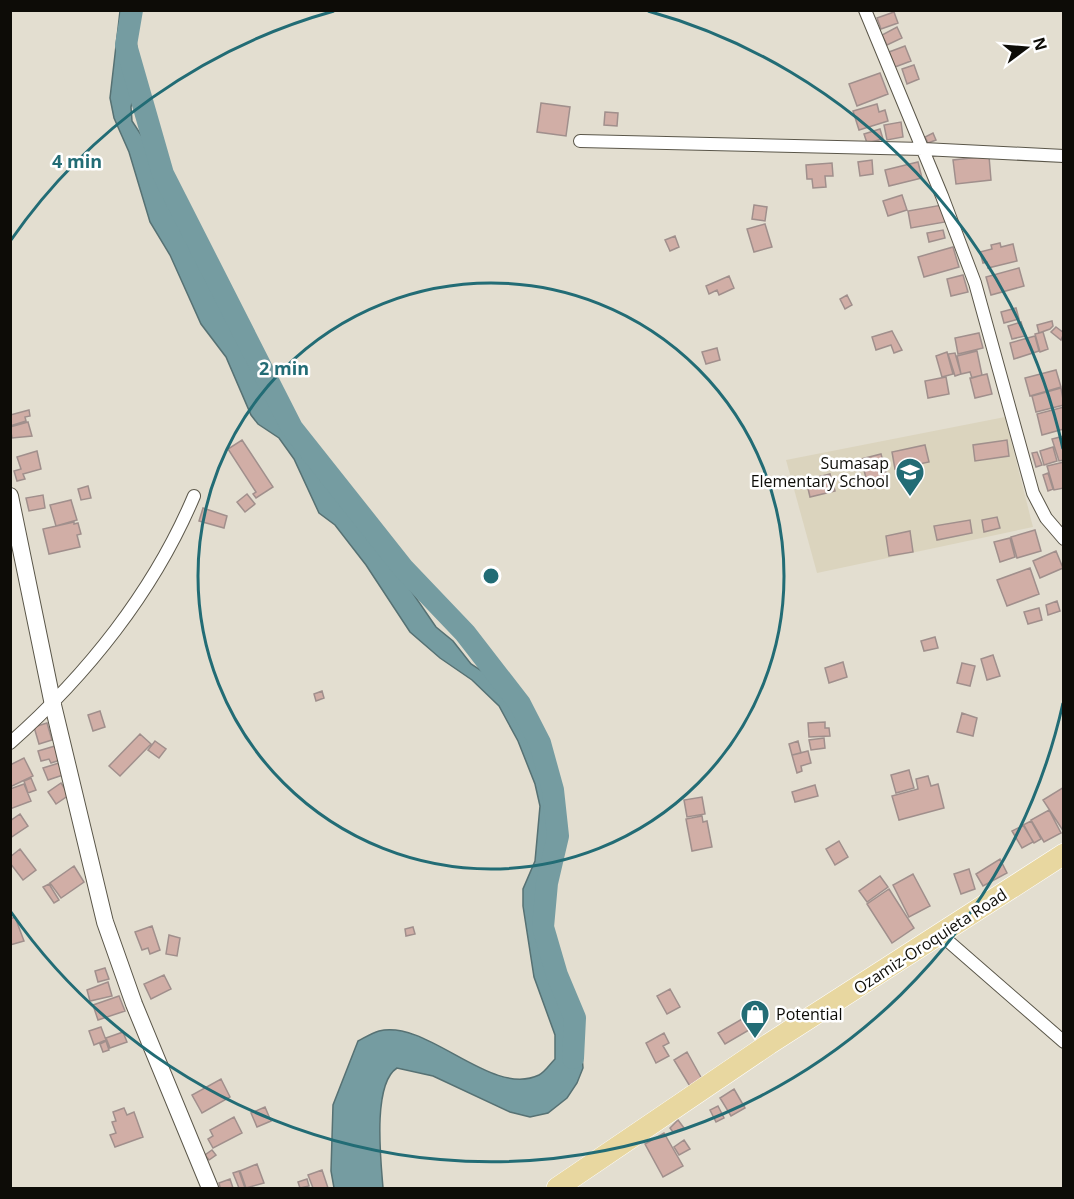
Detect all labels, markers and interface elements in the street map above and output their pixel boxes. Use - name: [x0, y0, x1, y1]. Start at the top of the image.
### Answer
- north arrow: [996, 18, 1056, 78]
- text: N: [1028, 35, 1053, 53]
- text: 4 min: [52, 149, 102, 173]
- text: 2 min: [259, 356, 309, 380]
- place label: Sumasap Elementary School: [751, 452, 889, 492]
- school or university icon: Sumasap Elementary School: [894, 456, 926, 498]
- centre of rings: [481, 566, 501, 586]
- street label: Ozamiz-Oroquieta Road: [849, 883, 1011, 999]
- shop icon: Potential: [739, 998, 771, 1040]
- place label: Potential: [776, 1003, 842, 1025]

